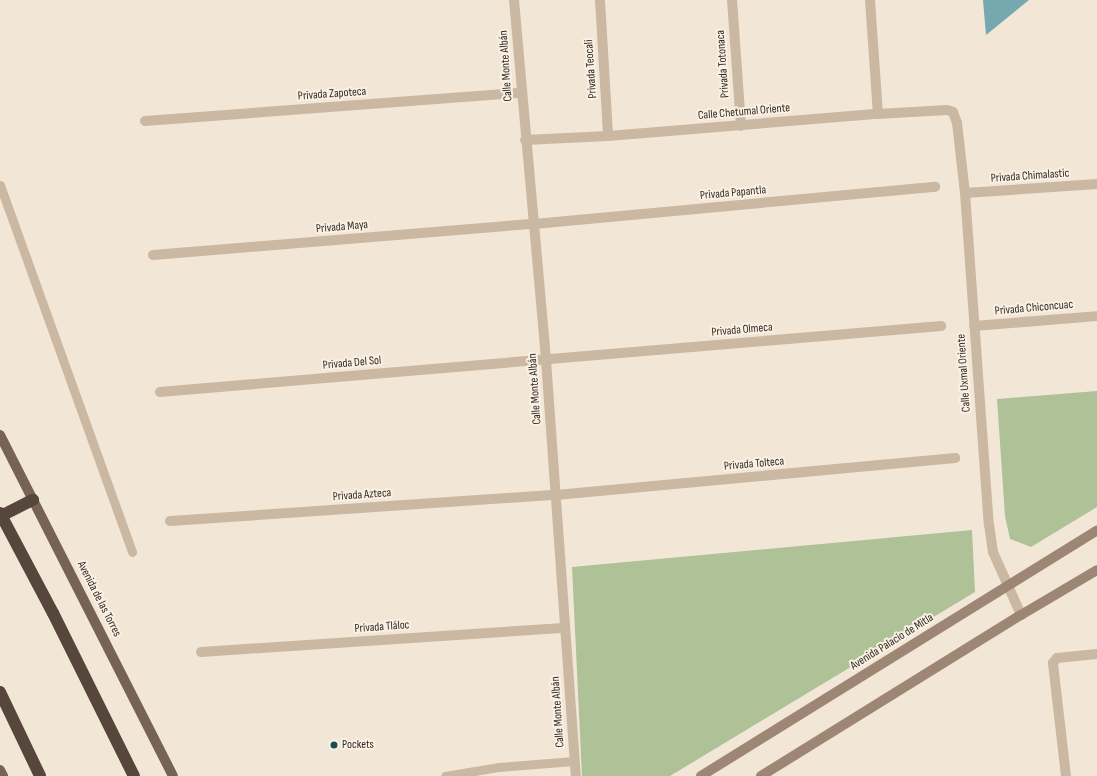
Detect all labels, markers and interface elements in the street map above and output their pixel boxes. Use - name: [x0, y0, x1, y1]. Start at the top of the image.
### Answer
- street label: Calle Monte Albán: [496, 30, 516, 102]
- street label: Privada Totonaca: [713, 30, 733, 98]
- street label: Privada Teocali: [582, 39, 600, 99]
- street label: Privada Zapoteca: [297, 84, 367, 104]
- street label: Calle Chetumal Oriente: [697, 101, 791, 123]
- street label: Privada Chimalastic: [990, 166, 1070, 186]
- street label: Privada Papantla: [699, 183, 767, 203]
- street label: Privada Maya: [315, 218, 369, 236]
- street label: Privada Chiconcuac: [994, 297, 1074, 319]
- street label: Privada Olmeca: [711, 320, 773, 340]
- street label: Calle Uxmal Oriente: [954, 333, 974, 413]
- street label: Privada Del Sol: [322, 353, 382, 373]
- street label: Calle Monte Albán: [525, 353, 545, 425]
- street label: Privada Tolteca: [723, 454, 785, 474]
- street label: Privada Azteca: [332, 486, 392, 504]
- street label: Avenida de las Torres: [74, 559, 124, 639]
- street label: Avenida Palacio de Mitla: [848, 611, 936, 673]
- street label: Privada Tláloc: [354, 618, 410, 636]
- street label: Calle Monte Albán: [548, 676, 568, 748]
- place label: Pockets: [342, 738, 374, 752]
- marker: Pockets: [329, 740, 339, 750]

